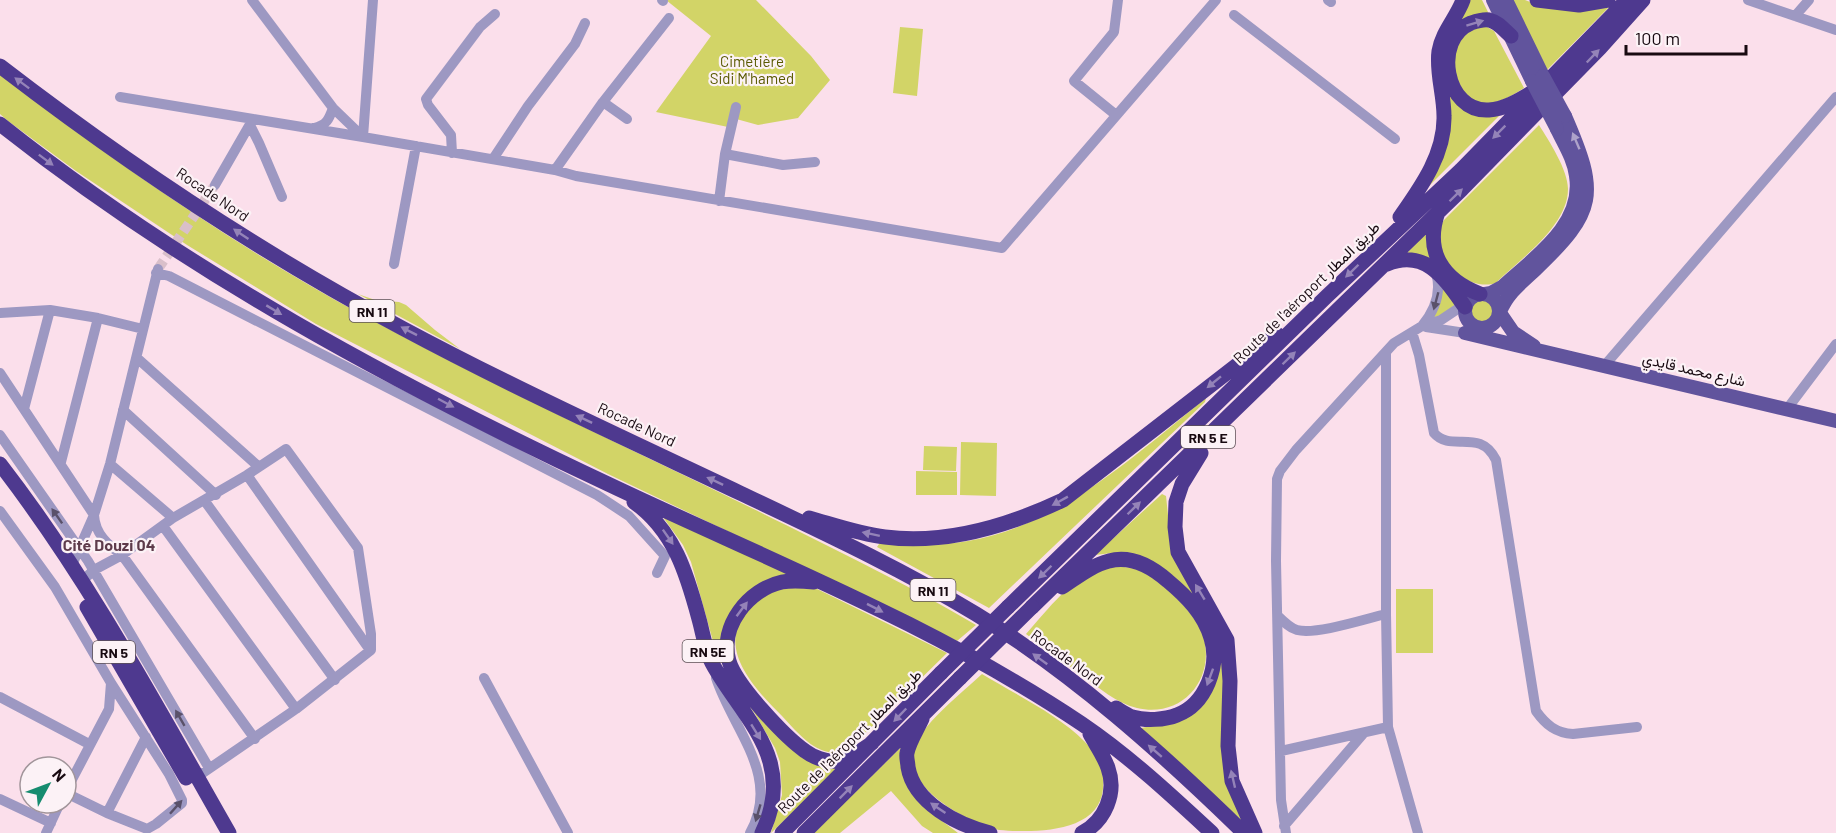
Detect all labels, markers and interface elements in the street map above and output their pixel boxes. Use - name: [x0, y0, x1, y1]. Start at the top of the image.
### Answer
- one-way arrow: [1466, 18, 1484, 27]
- scale bar: [1626, 18, 1746, 56]
- text: 100 m: [1635, 27, 1680, 49]
- one-way arrow: [1585, 49, 1599, 63]
- park label: Cimetière Sidi M'hamed: [710, 52, 794, 87]
- one-way arrow: [14, 77, 29, 89]
- one-way arrow: [1492, 125, 1506, 139]
- one-way arrow: [1571, 132, 1580, 149]
- one-way arrow: [38, 154, 54, 166]
- street label: Rocade Nord: [173, 163, 253, 225]
- one-way arrow: [1448, 188, 1463, 202]
- street label: Route de l'aéroport طريق المطار: [1229, 217, 1384, 368]
- one-way arrow: [233, 228, 249, 240]
- one-way arrow: [1346, 264, 1360, 278]
- one-way arrow: [1430, 292, 1440, 310]
- road number: RN 11: [350, 300, 394, 322]
- one-way arrow: [266, 305, 283, 315]
- one-way arrow: [401, 327, 418, 336]
- street label: شارع محمد قايدي: [1640, 348, 1747, 394]
- one-way arrow: [1282, 351, 1297, 365]
- one-way arrow: [1206, 376, 1221, 388]
- one-way arrow: [438, 398, 455, 408]
- street label: Rocade Nord: [595, 398, 679, 450]
- one-way arrow: [575, 414, 592, 423]
- road number: RN 5 E: [1181, 426, 1235, 448]
- one-way arrow: [707, 477, 724, 486]
- one-way arrow: [1051, 496, 1068, 506]
- one-way arrow: [1127, 502, 1141, 516]
- one-way arrow: [51, 508, 63, 524]
- one-way arrow: [662, 529, 674, 545]
- one-way arrow: [862, 529, 881, 539]
- district label: Cité Douzi 04: [63, 535, 155, 554]
- one-way arrow: [1038, 564, 1052, 578]
- road number: RN 11: [910, 579, 956, 601]
- one-way arrow: [1195, 584, 1206, 600]
- one-way arrow: [735, 602, 747, 617]
- one-way arrow: [866, 604, 883, 613]
- street label: Rocade Nord: [1028, 625, 1106, 689]
- road number: RN 5E: [682, 640, 734, 662]
- road number: RN 5: [93, 641, 135, 663]
- one-way arrow: [1032, 653, 1047, 665]
- street label: Route de l'aéroport طريق المطار: [773, 665, 926, 818]
- one-way arrow: [1205, 668, 1214, 686]
- one-way arrow: [893, 708, 907, 723]
- one-way arrow: [175, 709, 185, 726]
- one-way arrow: [750, 724, 761, 740]
- one-way arrow: [1148, 745, 1163, 758]
- north arrow: [18, 755, 78, 815]
- text: N: [49, 765, 70, 785]
- one-way arrow: [1228, 769, 1237, 788]
- one-way arrow: [838, 785, 852, 799]
- one-way arrow: [169, 800, 182, 815]
- one-way arrow: [930, 803, 946, 814]
- one-way arrow: [753, 804, 762, 822]

